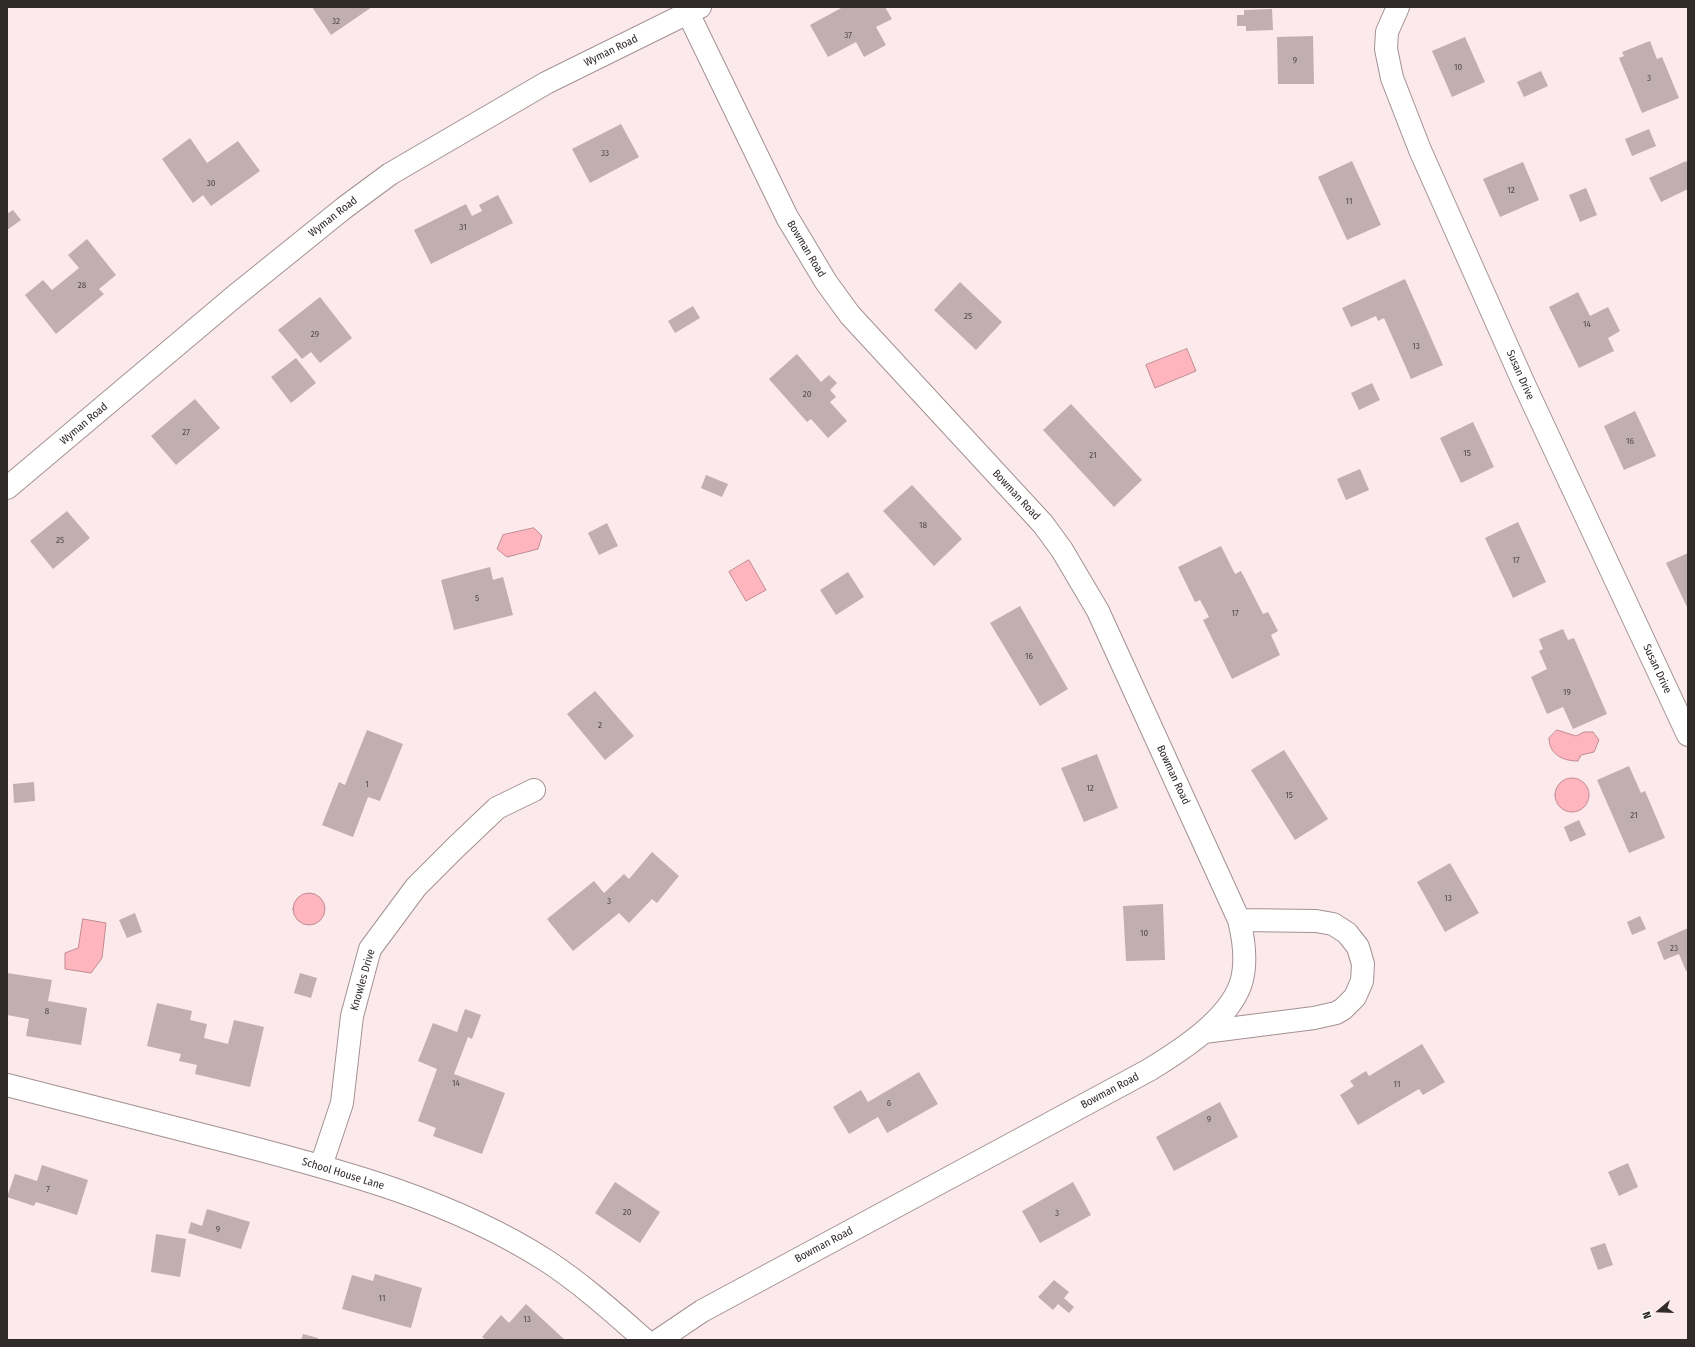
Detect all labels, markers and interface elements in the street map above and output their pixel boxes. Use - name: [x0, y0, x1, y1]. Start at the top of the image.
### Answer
- house number: 32: [332, 16, 340, 26]
- house number: 37: [844, 30, 852, 40]
- street label: Wyman Road: [582, 32, 640, 70]
- house number: 9: [1293, 55, 1297, 65]
- house number: 10: [1454, 62, 1462, 72]
- house number: 3: [1647, 73, 1651, 83]
- house number: 33: [601, 148, 609, 158]
- house number: 30: [207, 178, 215, 188]
- house number: 12: [1507, 185, 1515, 195]
- street label: Wyman Road: [306, 194, 360, 240]
- house number: 11: [1346, 196, 1352, 206]
- street label: Bowman Road: [784, 218, 828, 280]
- house number: 31: [459, 222, 467, 232]
- house number: 28: [78, 280, 86, 290]
- house number: 25: [964, 311, 972, 321]
- house number: 14: [1583, 319, 1591, 329]
- house number: 29: [311, 329, 319, 339]
- house number: 13: [1412, 341, 1420, 351]
- street label: Susan Drive: [1503, 348, 1537, 402]
- house number: 20: [803, 389, 811, 399]
- street label: Wyman Road: [57, 400, 111, 448]
- house number: 27: [182, 427, 190, 437]
- house number: 16: [1626, 436, 1634, 446]
- house number: 15: [1463, 448, 1471, 458]
- house number: 21: [1089, 450, 1097, 460]
- street label: Bowman Road: [989, 467, 1043, 523]
- house number: 18: [919, 520, 927, 530]
- house number: 25: [56, 535, 64, 545]
- house number: 17: [1512, 555, 1520, 565]
- house number: 5: [475, 593, 479, 603]
- house number: 17: [1231, 608, 1239, 618]
- street label: Susan Drive: [1640, 642, 1674, 696]
- house number: 16: [1025, 651, 1033, 661]
- house number: 19: [1563, 687, 1571, 697]
- house number: 2: [598, 720, 602, 730]
- street label: Bowman Road: [1153, 743, 1193, 807]
- house number: 1: [365, 779, 369, 789]
- house number: 12: [1086, 783, 1094, 793]
- house number: 15: [1285, 790, 1293, 800]
- house number: 21: [1630, 810, 1638, 820]
- house number: 13: [1444, 893, 1452, 903]
- house number: 3: [607, 896, 611, 906]
- house number: 10: [1140, 928, 1148, 938]
- house number: 23: [1670, 943, 1678, 953]
- street label: Knowles Drive: [348, 948, 378, 1012]
- house number: 8: [45, 1006, 49, 1016]
- street label: Bowman Road: [1079, 1070, 1141, 1112]
- house number: 14: [452, 1078, 460, 1088]
- house number: 11: [1394, 1079, 1400, 1089]
- house number: 6: [887, 1098, 891, 1108]
- house number: 9: [1207, 1114, 1211, 1124]
- street label: School House Lane: [300, 1155, 386, 1193]
- house number: 7: [46, 1184, 50, 1194]
- house number: 20: [623, 1207, 631, 1217]
- house number: 3: [1055, 1208, 1059, 1218]
- house number: 9: [216, 1224, 220, 1234]
- street label: Bowman Road: [793, 1224, 855, 1266]
- north arrow: [1639, 1291, 1679, 1331]
- house number: 11: [379, 1293, 385, 1303]
- text: N: [1640, 1310, 1654, 1320]
- house number: 13: [523, 1314, 531, 1324]

